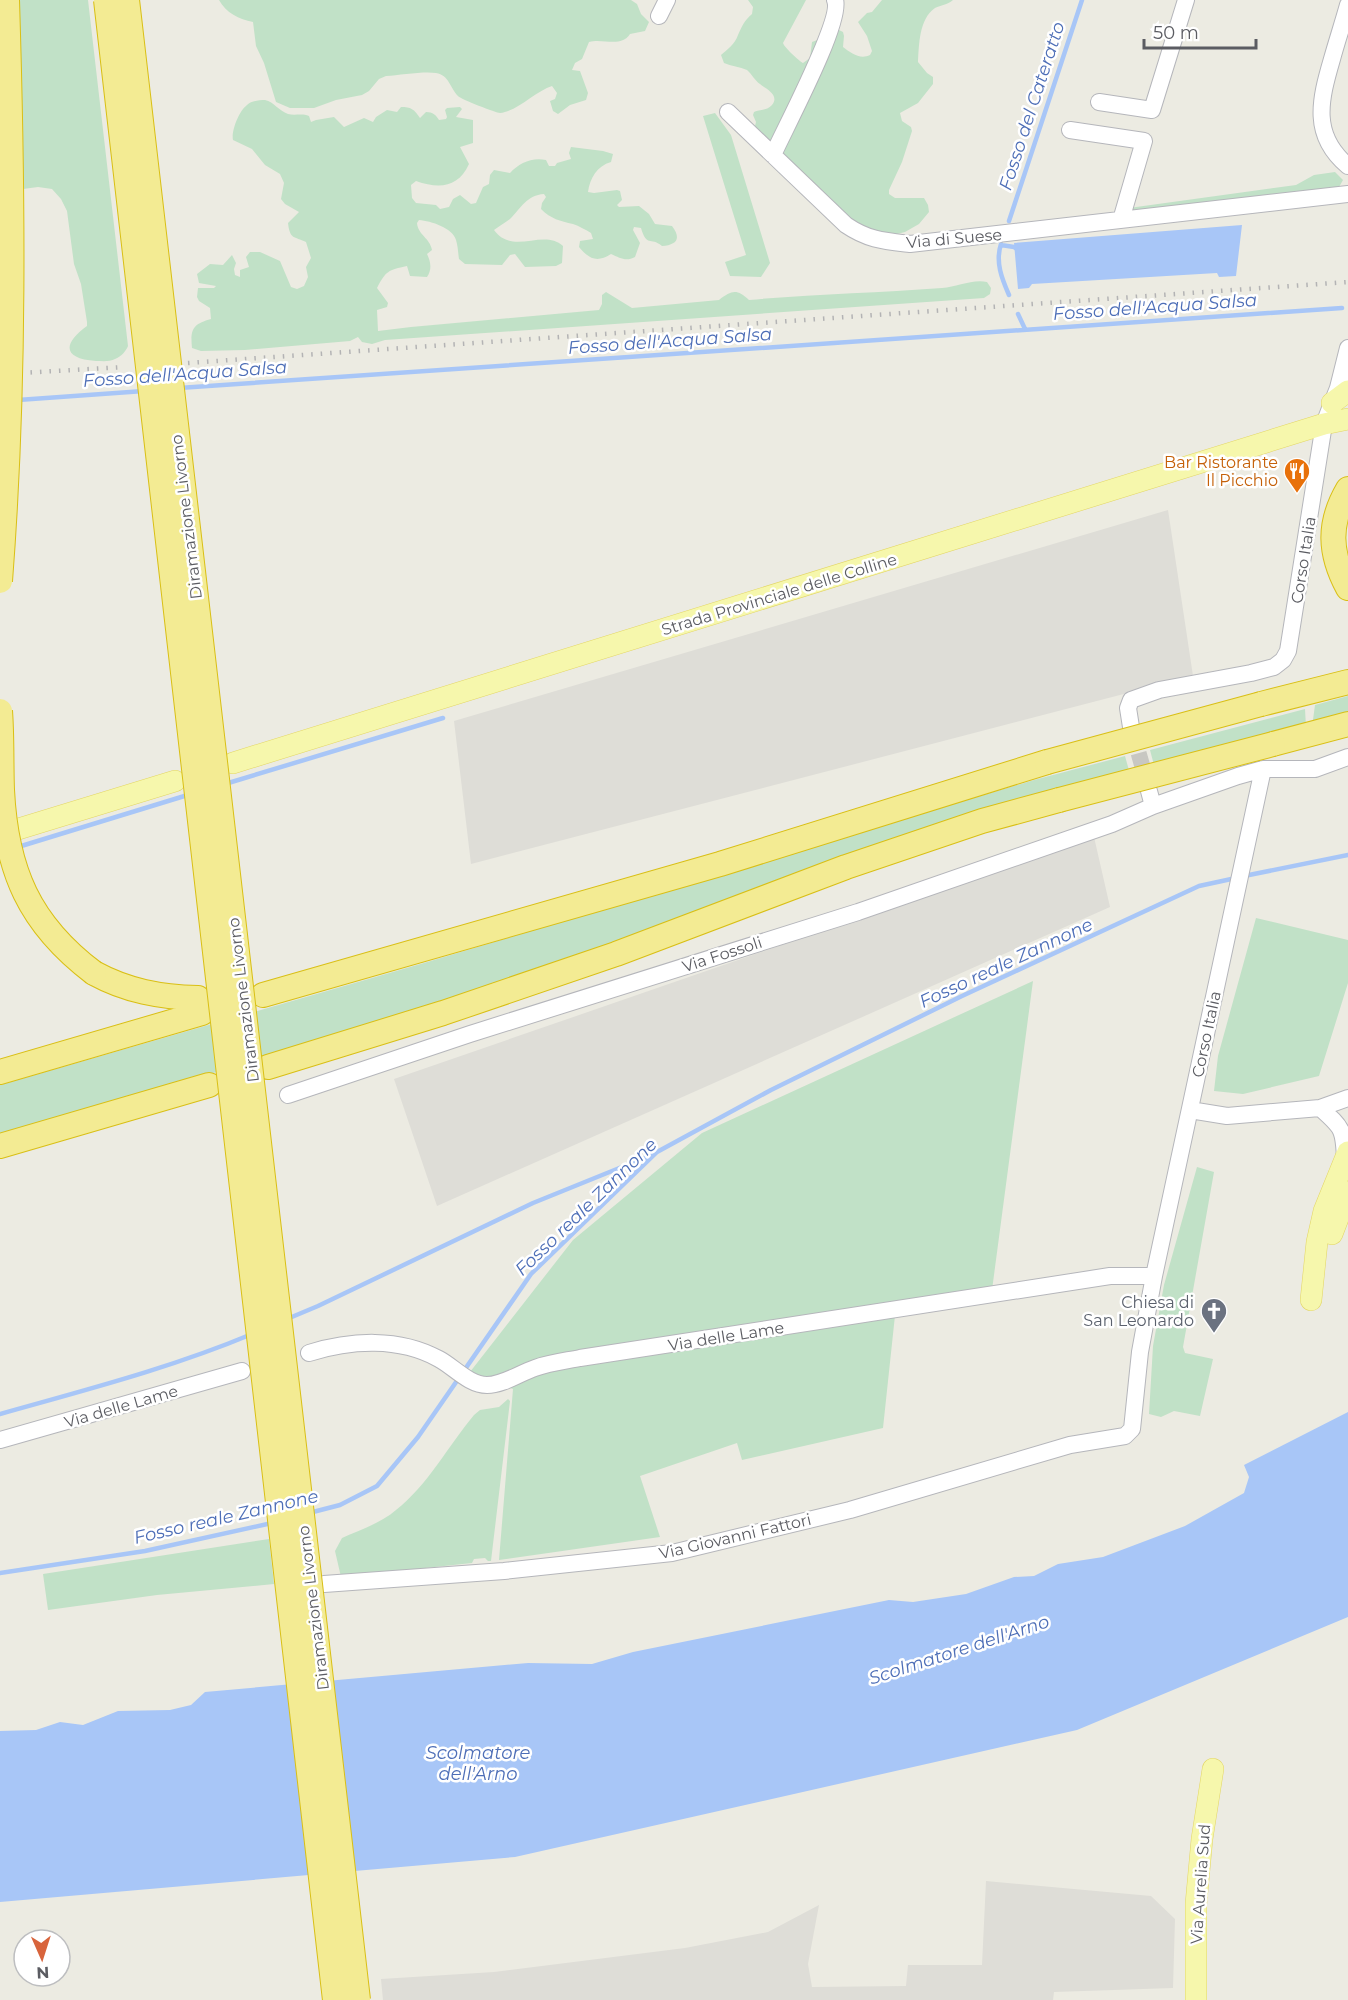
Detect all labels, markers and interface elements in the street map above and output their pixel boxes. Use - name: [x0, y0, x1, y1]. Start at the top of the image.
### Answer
- scale bar: [1144, 12, 1256, 50]
- water label: Fosso del Cateratto: [994, 19, 1070, 193]
- text: 50 m: [1153, 22, 1199, 44]
- street label: Via di Suese: [905, 225, 1003, 252]
- water label: Fosso dell'Acqua Salsa: [1052, 289, 1258, 325]
- water label: Fosso dell'Acqua Salsa: [567, 323, 773, 359]
- water label: Fosso dell'Acqua Salsa: [82, 356, 288, 392]
- street label: Diramazione Livorno: [167, 434, 206, 600]
- place label: Bar Ristorante Il Picchio: [1164, 453, 1278, 490]
- restaurant icon: Bar Ristorante Il Picchio: [1282, 456, 1312, 494]
- street label: Corso Italia: [1287, 515, 1320, 605]
- street label: Strada Provinciale delle Colline: [659, 550, 899, 639]
- water label: Fosso reale Zannone: [916, 913, 1096, 1013]
- street label: Diramazione Livorno: [224, 917, 263, 1083]
- street label: Via Fossoli: [680, 933, 765, 976]
- street label: Corso Italia: [1188, 989, 1225, 1079]
- water label: Fosso reale Zannone: [510, 1133, 662, 1280]
- place label: Chiesa di San Leonardo: [1083, 1293, 1194, 1330]
- church icon: Chiesa di San Leonardo: [1199, 1296, 1229, 1334]
- street label: Via delle Lame: [667, 1318, 785, 1355]
- street label: Via delle Lame: [62, 1381, 180, 1432]
- water label: Fosso reale Zannone: [132, 1485, 321, 1549]
- street label: Via Giovanni Fattori: [657, 1510, 813, 1563]
- street label: Diramazione Livorno: [294, 1525, 333, 1691]
- water label: Scolmatore dell'Arno: [866, 1610, 1052, 1690]
- water label: Scolmatore dell'Arno: [426, 1742, 530, 1785]
- street label: Via Aurelia Sud: [1187, 1823, 1214, 1945]
- north arrow: [12, 1928, 72, 1988]
- text: N: [36, 1963, 50, 1982]

